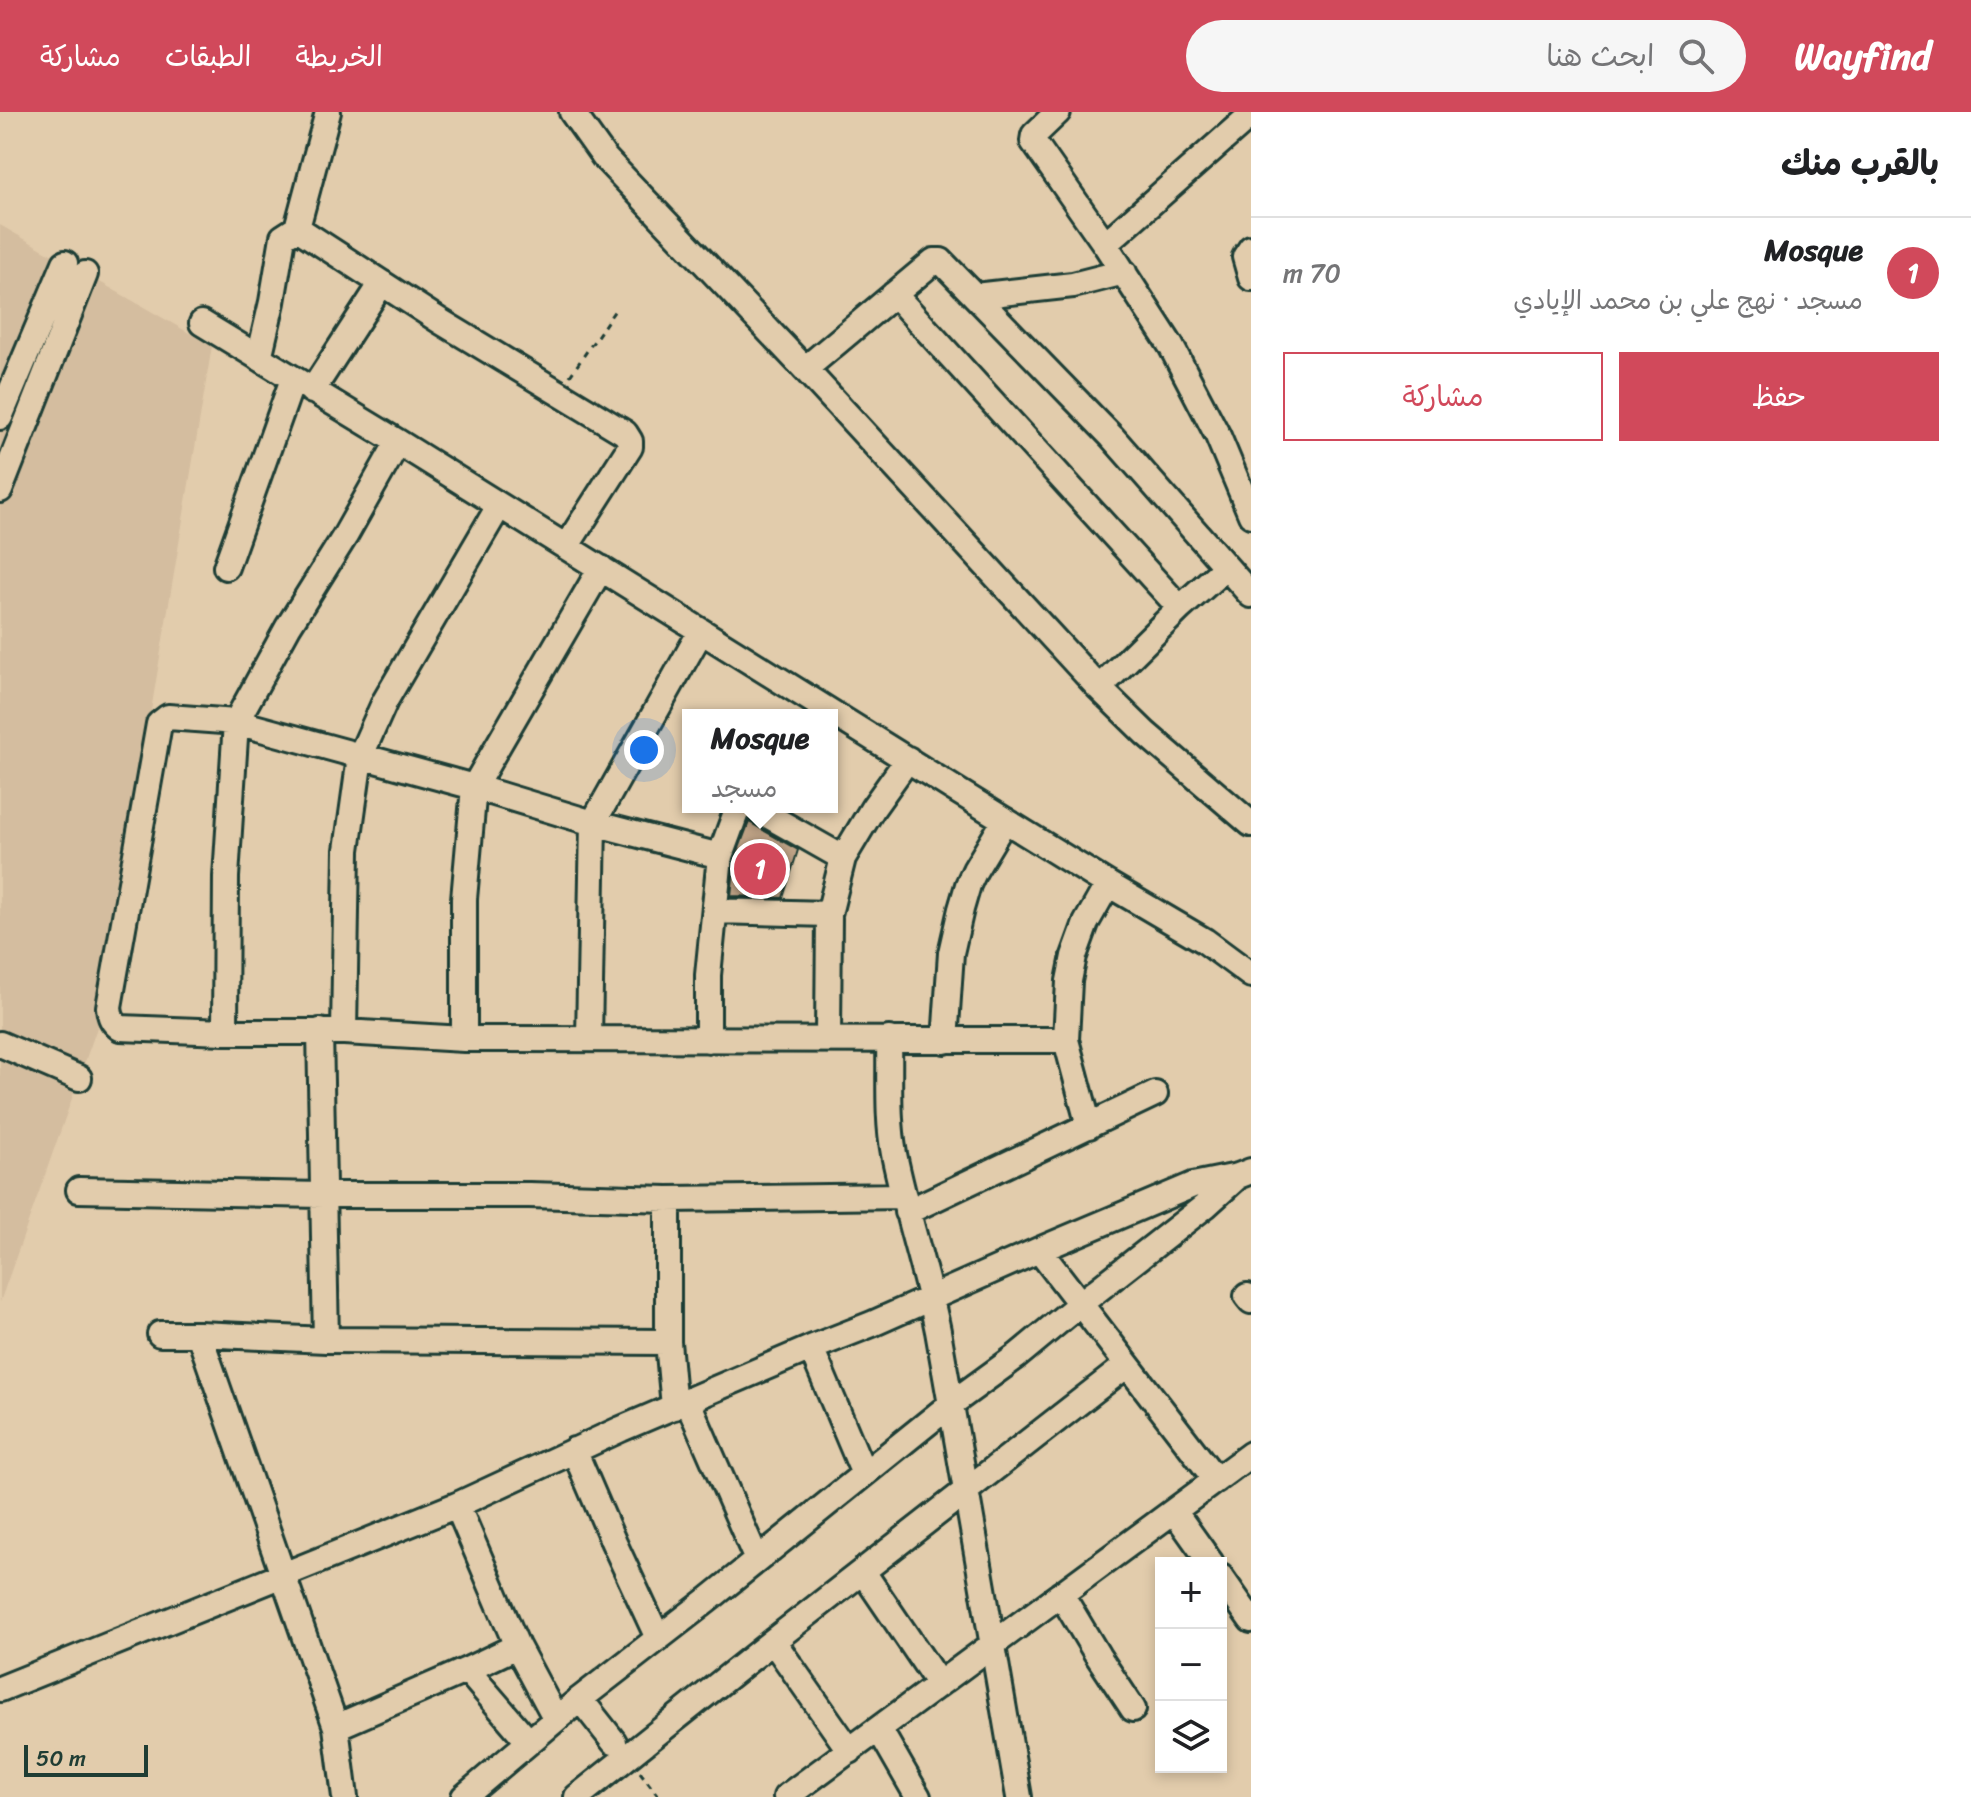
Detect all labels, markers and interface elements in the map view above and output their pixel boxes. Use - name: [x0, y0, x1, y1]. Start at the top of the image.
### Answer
- search box: [1186, 20, 1746, 92]
- text: Wayfind: [1794, 23, 1931, 90]
- text: ابحث هنا: [1546, 29, 1654, 83]
- text: مشاركة: [40, 32, 121, 81]
- text: الطبقات: [165, 32, 251, 81]
- text: الخريطة: [295, 32, 383, 81]
- icon: search: [1674, 34, 1718, 78]
- text: بالقرب منك: [1781, 134, 1939, 194]
- text: Mosque: [1764, 223, 1863, 277]
- text: 70 m: [1283, 250, 1341, 296]
- text: 1: [1907, 250, 1919, 296]
- text: مسجد · نهج علي بن محمد الإيادي: [1513, 277, 1863, 323]
- button: مشاركة: [1283, 352, 1603, 441]
- button: حفظ: [1619, 352, 1939, 441]
- popup: [682, 709, 838, 813]
- text: Mosque: [711, 711, 809, 765]
- your location: [624, 730, 664, 770]
- text: مسجد: [711, 765, 777, 811]
- pin: 1: [734, 839, 786, 899]
- map controls: [1155, 1557, 1227, 1773]
- button: +: [1155, 1557, 1227, 1629]
- button: −: [1155, 1629, 1227, 1701]
- button: layers: [1155, 1701, 1227, 1773]
- text: 50 m: [36, 1739, 86, 1778]
- scale bar: [24, 1741, 148, 1777]

